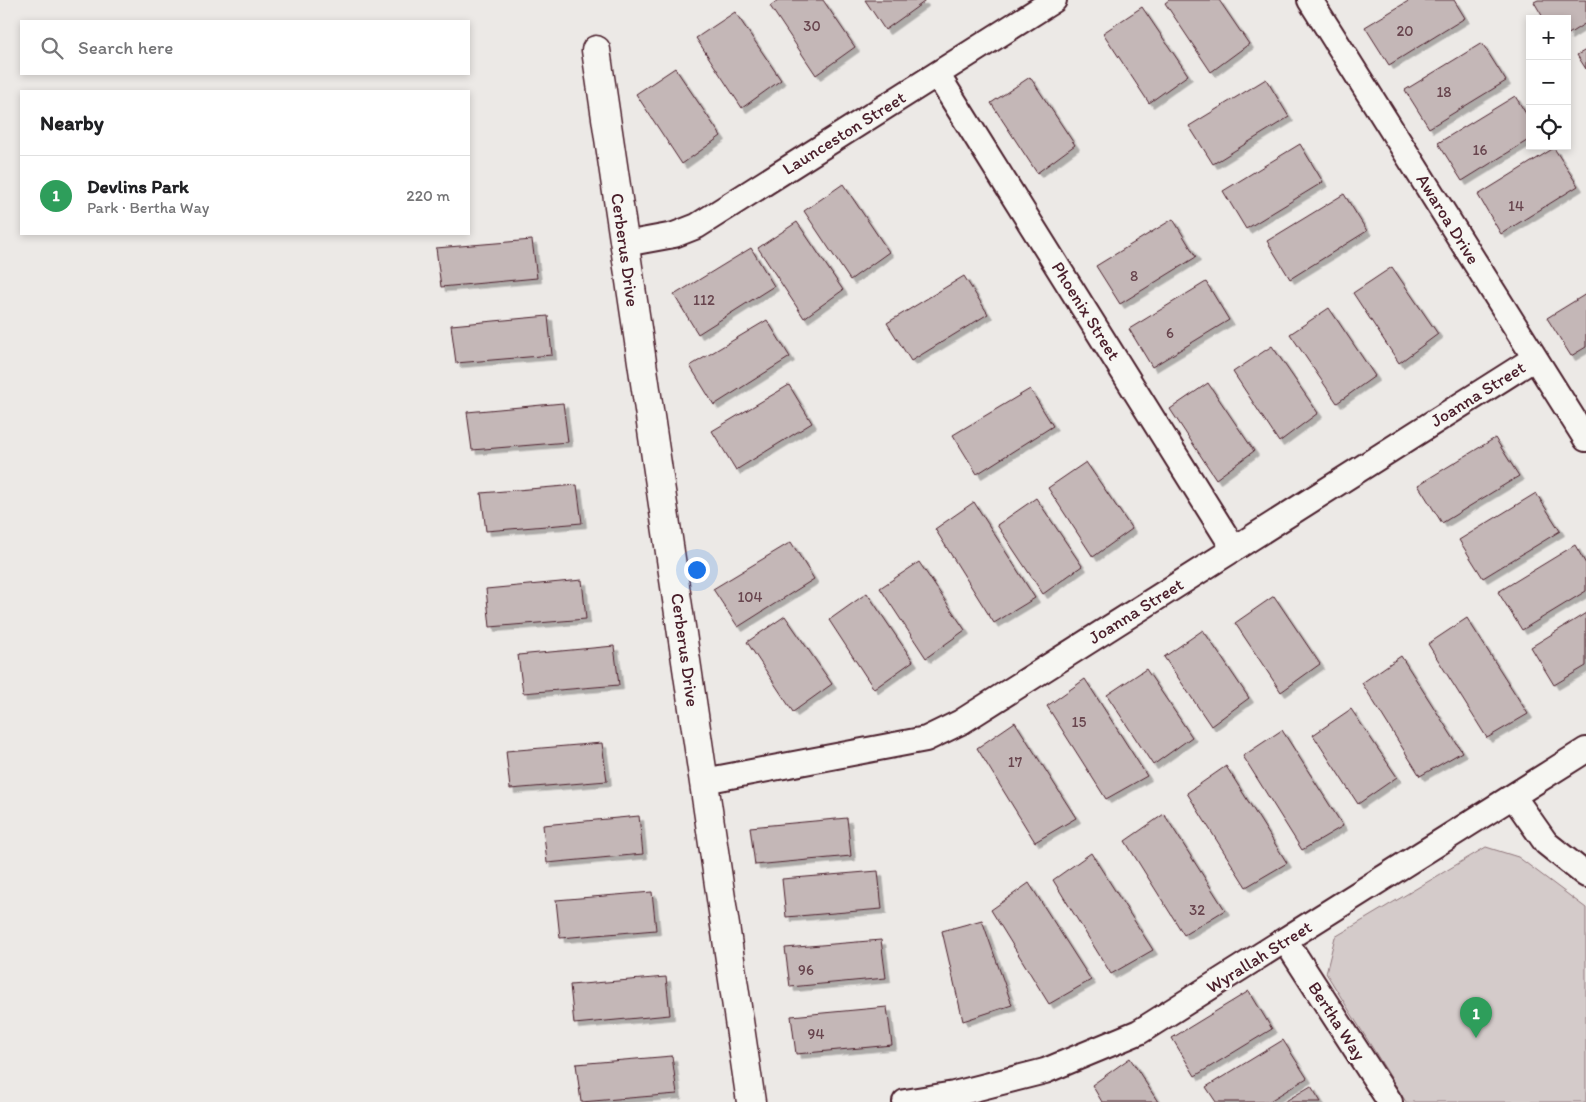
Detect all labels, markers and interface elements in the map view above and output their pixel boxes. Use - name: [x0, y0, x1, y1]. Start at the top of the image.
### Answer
- map controls: [1526, 15, 1571, 150]
- button: +: [1526, 15, 1571, 60]
- house number: 30: [803, 17, 821, 35]
- search box: [20, 20, 470, 75]
- house number: 20: [1396, 22, 1414, 40]
- icon: search: [38, 34, 66, 62]
- text: Search here: [78, 36, 173, 59]
- button: −: [1526, 60, 1571, 105]
- house number: 18: [1436, 83, 1452, 101]
- street label: Launceston Street: [778, 86, 910, 180]
- button: locate: [1526, 105, 1571, 150]
- text: Nearby: [40, 110, 104, 135]
- house number: 16: [1473, 141, 1488, 159]
- street label: Awaroa Drive: [1411, 170, 1485, 268]
- text: Devlins Park: [87, 175, 189, 198]
- text: 1: [52, 186, 60, 205]
- text: 220 m: [406, 186, 450, 205]
- street label: Cerberus Drive: [606, 192, 644, 308]
- house number: 14: [1508, 197, 1524, 215]
- text: Park · Bertha Way: [87, 198, 209, 217]
- street label: Phoenix Street: [1047, 257, 1125, 365]
- house number: 8: [1130, 267, 1138, 285]
- house number: 112: [693, 291, 715, 309]
- house number: 6: [1166, 324, 1174, 342]
- street label: Joanna Street: [1427, 356, 1530, 432]
- your location: [684, 557, 710, 583]
- street label: Joanna Street: [1085, 573, 1188, 649]
- house number: 104: [737, 588, 763, 606]
- street label: Cerberus Drive: [666, 592, 704, 708]
- house number: 15: [1072, 713, 1087, 731]
- house number: 17: [1008, 753, 1023, 771]
- house number: 32: [1189, 901, 1205, 919]
- street label: Wyrallah Street: [1202, 916, 1316, 998]
- house number: 96: [798, 961, 814, 979]
- street label: Bertha Way: [1303, 977, 1371, 1065]
- pin: 1: [1460, 997, 1492, 1038]
- house number: 94: [808, 1025, 824, 1043]

